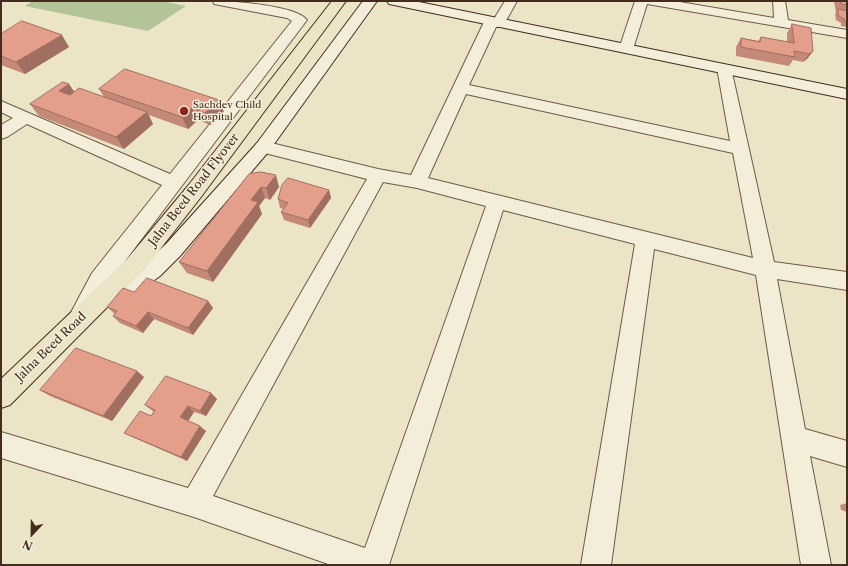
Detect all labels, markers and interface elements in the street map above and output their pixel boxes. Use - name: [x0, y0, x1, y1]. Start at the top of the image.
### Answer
- place label: Sachdev Child Hospital: [193, 99, 261, 122]
- marker: Sachdev Child Hospital: [178, 105, 190, 117]
- street label: Jalna Beed Road Flyover: [146, 131, 242, 249]
- street label: Jalna Beed Road: [13, 310, 89, 384]
- north arrow: [12, 514, 52, 554]
- text: N: [20, 537, 35, 553]

